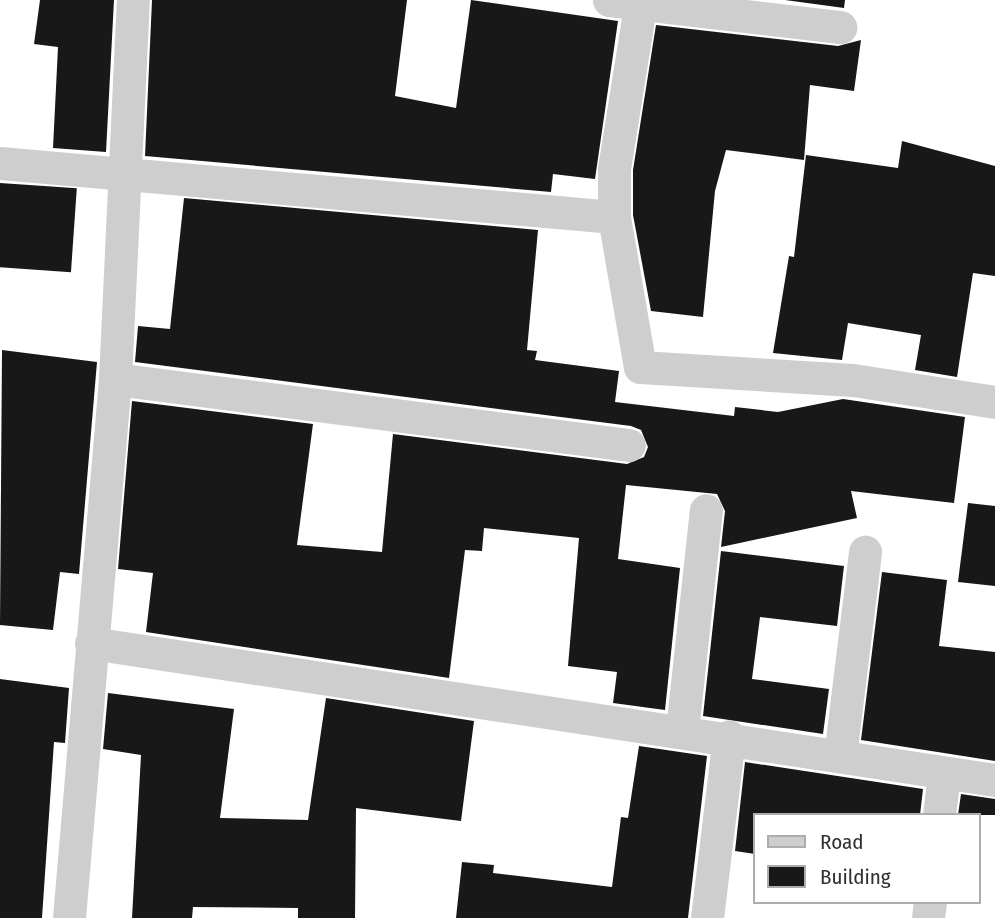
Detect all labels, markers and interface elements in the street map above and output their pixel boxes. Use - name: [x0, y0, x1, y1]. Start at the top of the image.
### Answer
- legend: [754, 813, 981, 904]
- text: Road: [820, 829, 864, 855]
- text: Building: [820, 864, 891, 890]

